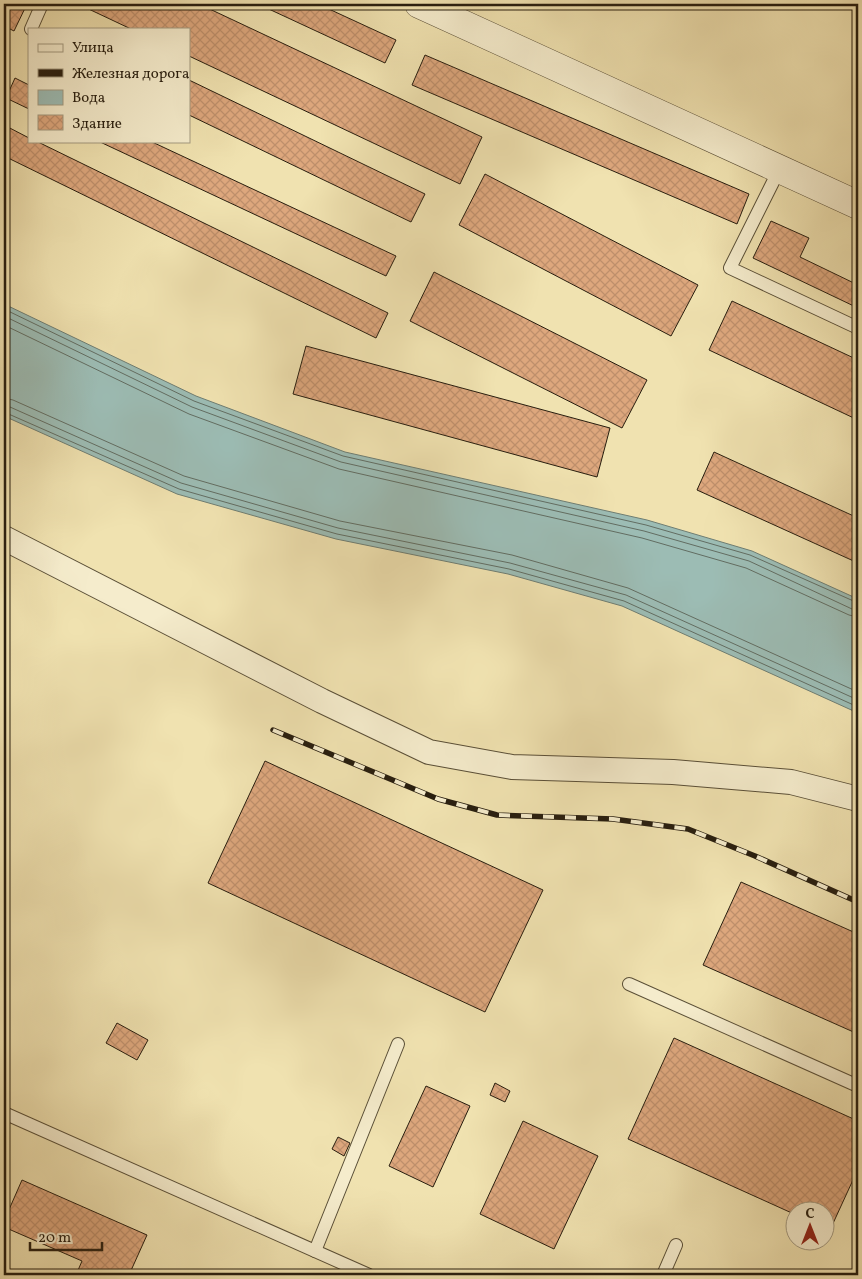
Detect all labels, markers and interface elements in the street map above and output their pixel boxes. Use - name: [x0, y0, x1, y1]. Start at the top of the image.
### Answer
- legend: [28, 28, 190, 142]
- text: Улица: [72, 38, 114, 59]
- text: Железная дорога: [72, 64, 189, 85]
- text: Вода: [72, 88, 105, 109]
- text: Здание: [72, 114, 122, 135]
- north arrow: [784, 1202, 834, 1252]
- text: С: [805, 1205, 815, 1224]
- scale bar: [30, 1219, 102, 1251]
- text: 20 m: [38, 1228, 71, 1249]

